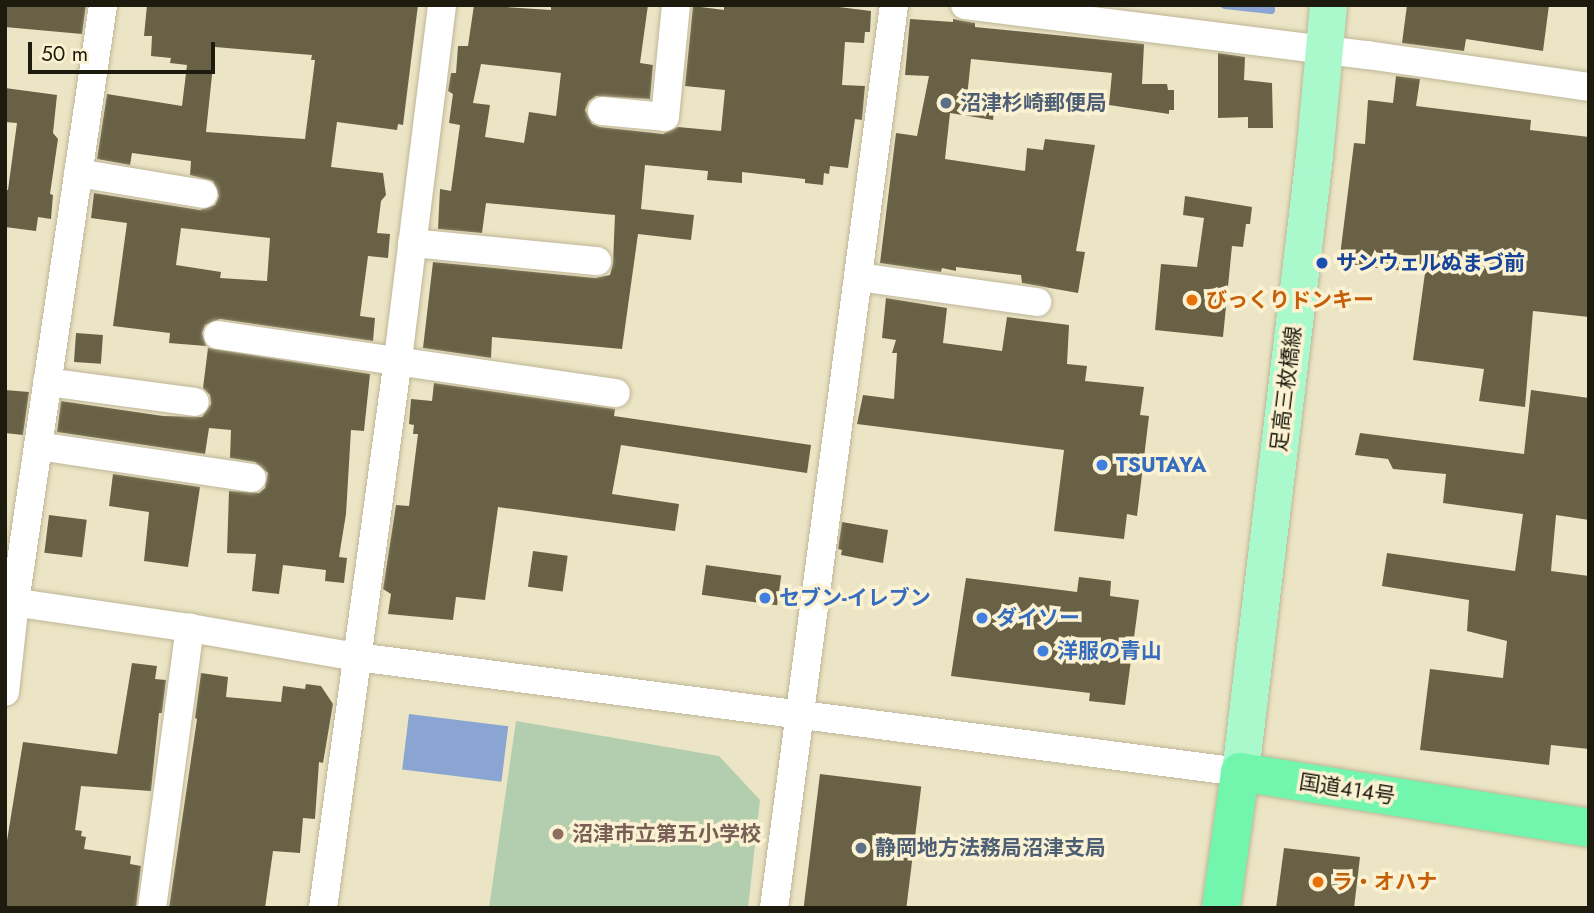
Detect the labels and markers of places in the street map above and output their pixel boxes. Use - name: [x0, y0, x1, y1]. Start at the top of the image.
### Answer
- place label: 沼津杉崎郵便局: [960, 90, 1107, 116]
- marker: 沼津杉崎郵便局: [938, 95, 954, 111]
- place label: サンウェルぬまづ前: [1336, 250, 1525, 276]
- marker: サンウェルぬまづ前: [1314, 255, 1330, 271]
- place label: びっくりドンキー: [1206, 287, 1374, 313]
- marker: びっくりドンキー: [1184, 292, 1200, 308]
- place label: TSUTAYA: [1116, 452, 1206, 478]
- marker: TSUTAYA: [1094, 457, 1110, 473]
- place label: セブン-イレブン: [779, 585, 931, 611]
- marker: セブン-イレブン: [757, 590, 773, 606]
- place label: ダイソー: [996, 605, 1080, 631]
- marker: ダイソー: [974, 610, 990, 626]
- place label: 洋服の青山: [1057, 638, 1162, 664]
- marker: 洋服の青山: [1035, 643, 1051, 659]
- place label: 沼津市立第五小学校: [572, 821, 761, 847]
- marker: 沼津市立第五小学校: [550, 826, 566, 842]
- place label: 静岡地方法務局沼津支局: [875, 835, 1106, 861]
- marker: 静岡地方法務局沼津支局: [853, 840, 869, 856]
- place label: ラ・オハナ: [1332, 869, 1437, 895]
- marker: ラ・オハナ: [1310, 874, 1326, 890]

